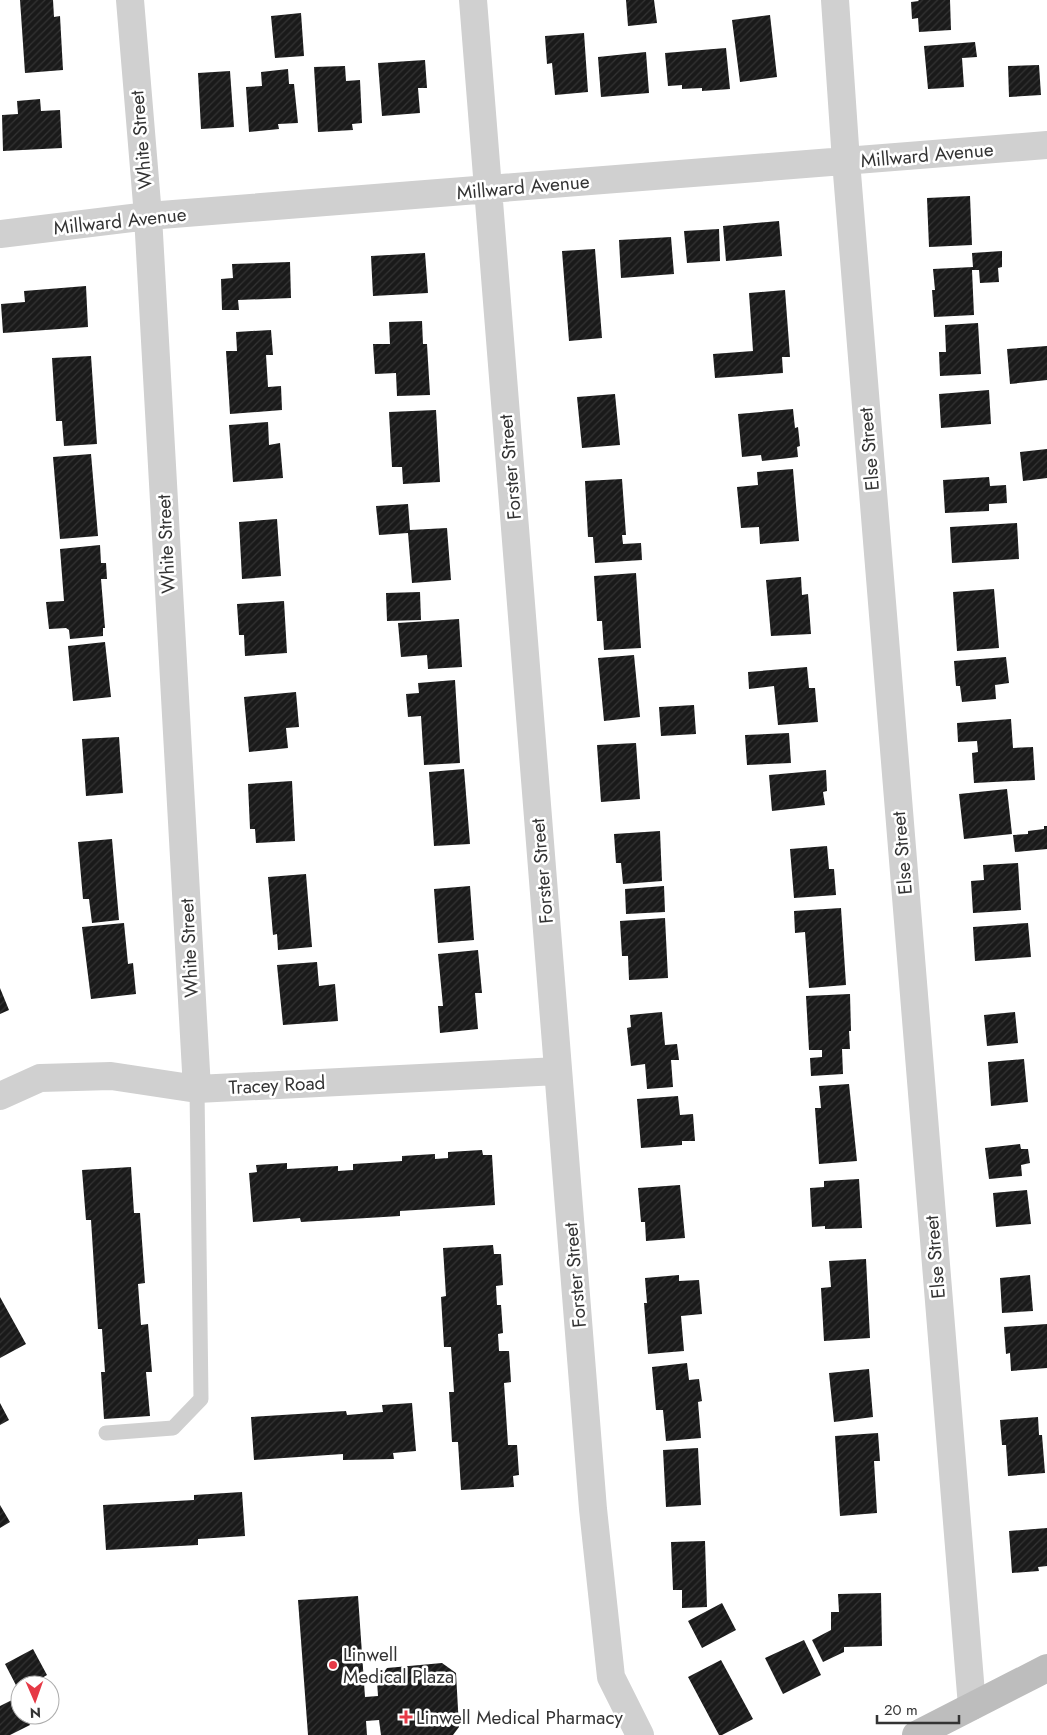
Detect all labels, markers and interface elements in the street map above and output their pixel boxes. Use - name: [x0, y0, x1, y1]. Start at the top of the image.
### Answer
- street label: White Street: [123, 89, 159, 191]
- street label: Millward Avenue: [859, 136, 995, 174]
- street label: Millward Avenue: [455, 168, 591, 206]
- street label: Millward Avenue: [52, 201, 188, 241]
- street label: Else Street: [852, 406, 886, 492]
- street label: Forster Street: [492, 413, 528, 521]
- street label: White Street: [150, 493, 182, 594]
- street label: Else Street: [885, 810, 919, 896]
- street label: Forster Street: [524, 817, 560, 925]
- street label: White Street: [173, 897, 205, 998]
- street label: Tracey Road: [228, 1069, 326, 1101]
- street label: Else Street: [918, 1214, 952, 1300]
- street label: Forster Street: [557, 1221, 593, 1329]
- place label: Linwell Medical Plaza: [343, 1641, 454, 1690]
- marker: Linwell Medical Plaza: [327, 1659, 339, 1671]
- north arrow: [10, 1675, 60, 1725]
- scale bar: [877, 1692, 960, 1724]
- text: 20 m: [884, 1699, 918, 1721]
- text: N: [30, 1703, 41, 1723]
- place label: Linwell Medical Pharmacy: [416, 1704, 624, 1731]
- marker: Linwell Medical Pharmacy: [400, 1711, 412, 1723]

